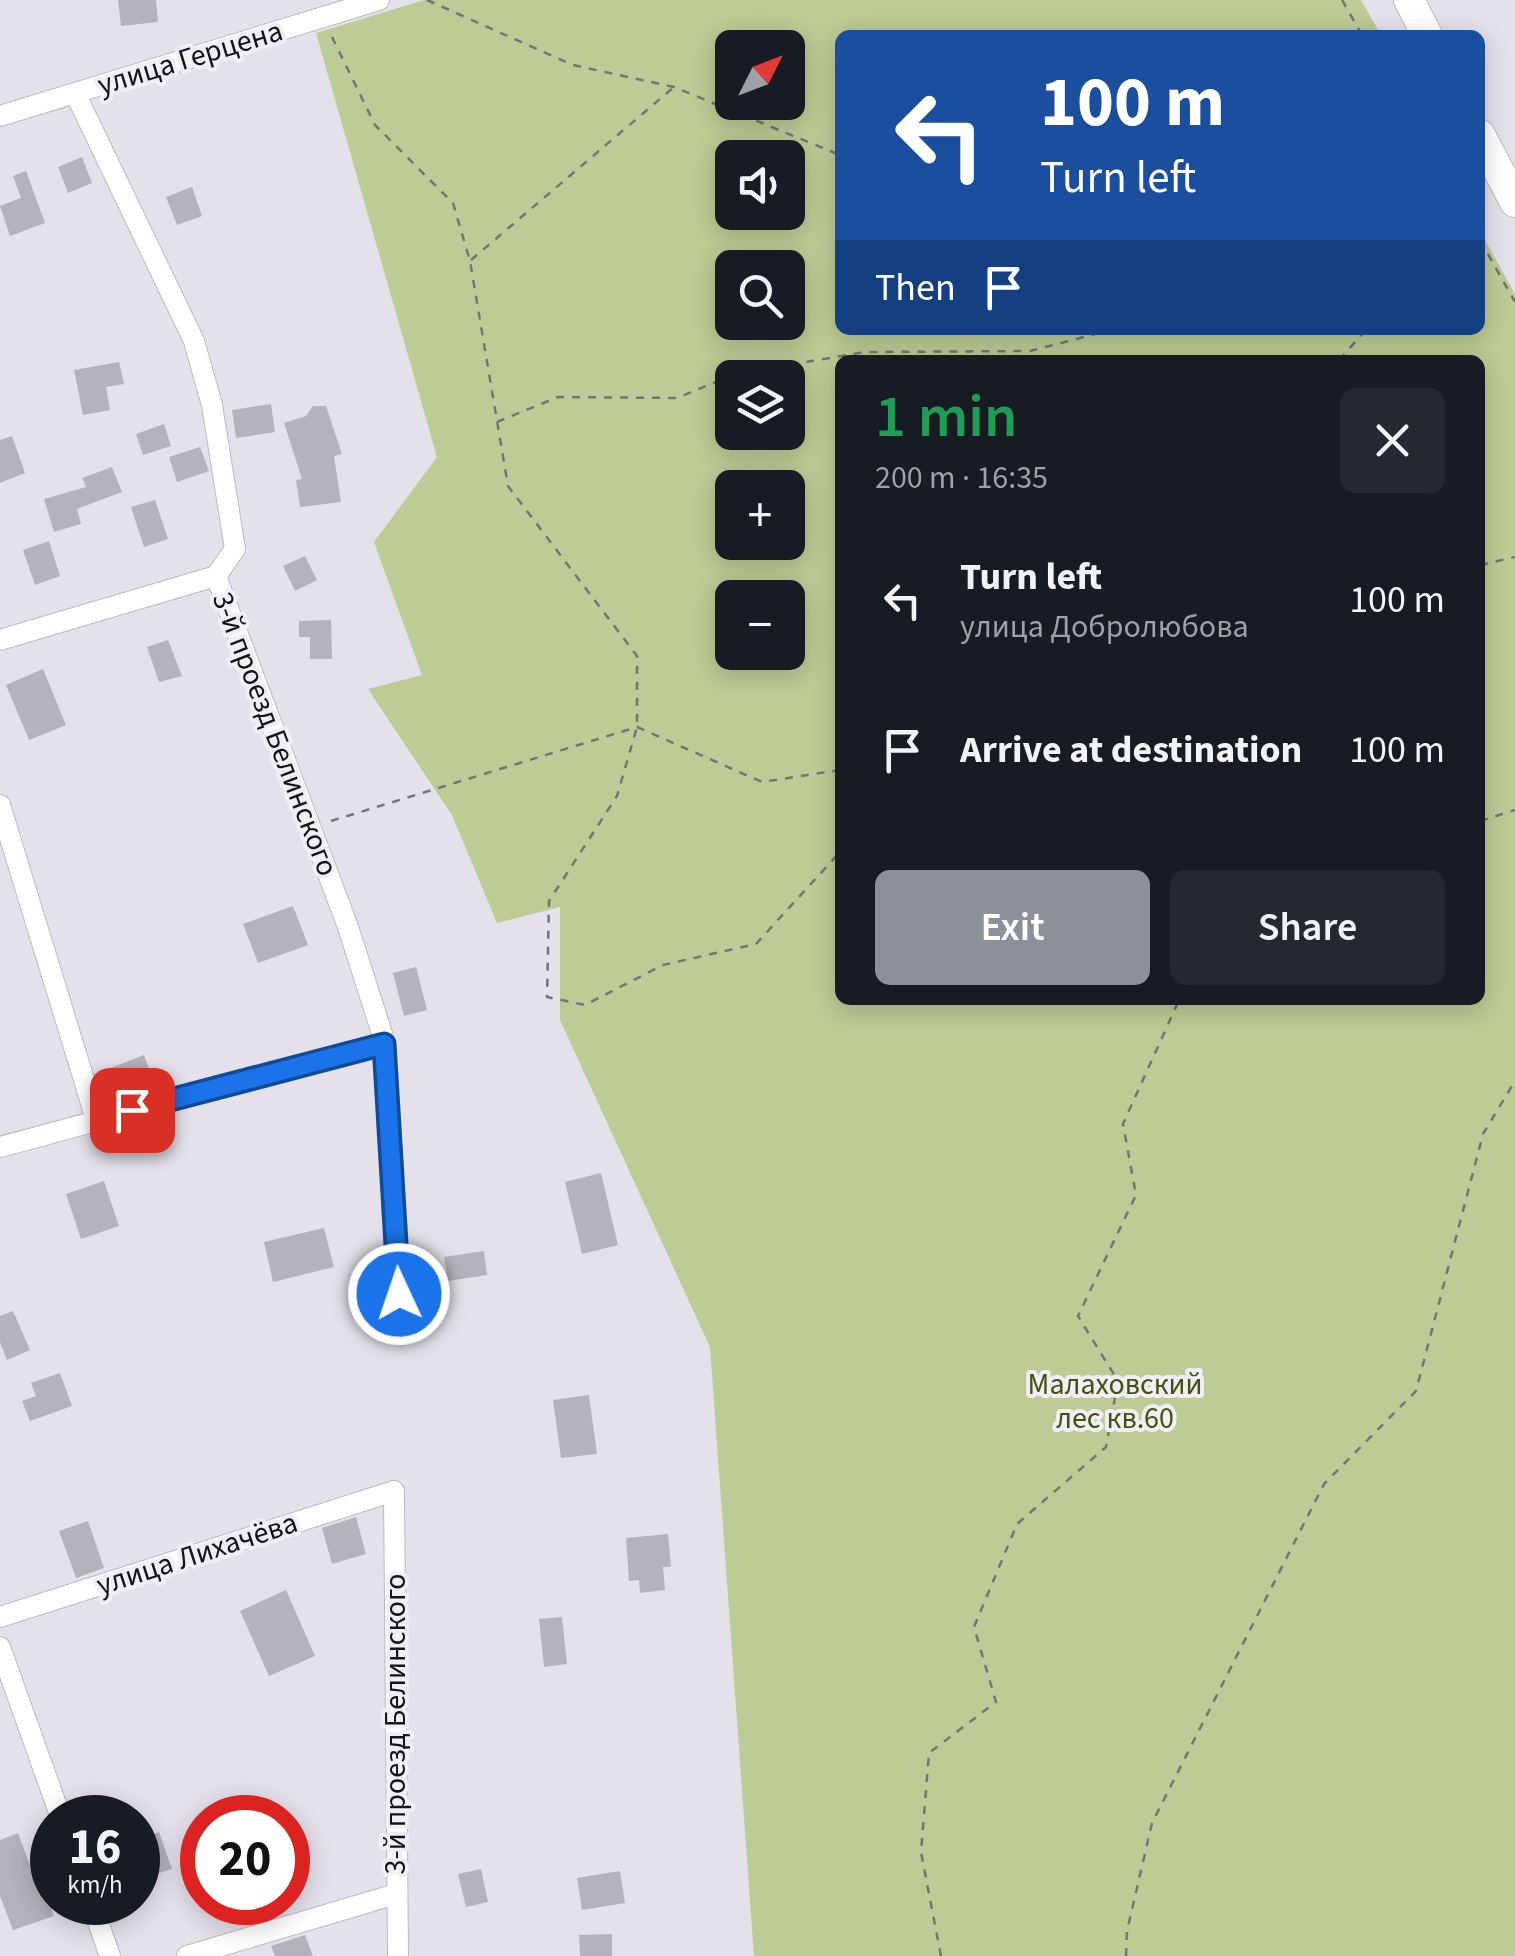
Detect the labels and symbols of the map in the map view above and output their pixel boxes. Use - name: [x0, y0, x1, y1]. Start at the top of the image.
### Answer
- street label: улица Герцена: [92, 9, 288, 107]
- north arrow: [715, 30, 805, 120]
- street label: 3-й проезд Белинского: [201, 586, 349, 882]
- pin: [90, 1068, 175, 1153]
- position arrow: [347, 1242, 451, 1346]
- park label: Малаховский лес кв.60: [1028, 1363, 1202, 1440]
- street label: улица Лихачёва: [91, 1501, 303, 1607]
- street label: 3-й проезд Белинского: [374, 1574, 417, 1874]
- speed limit sign: 20: [180, 1795, 310, 1925]

